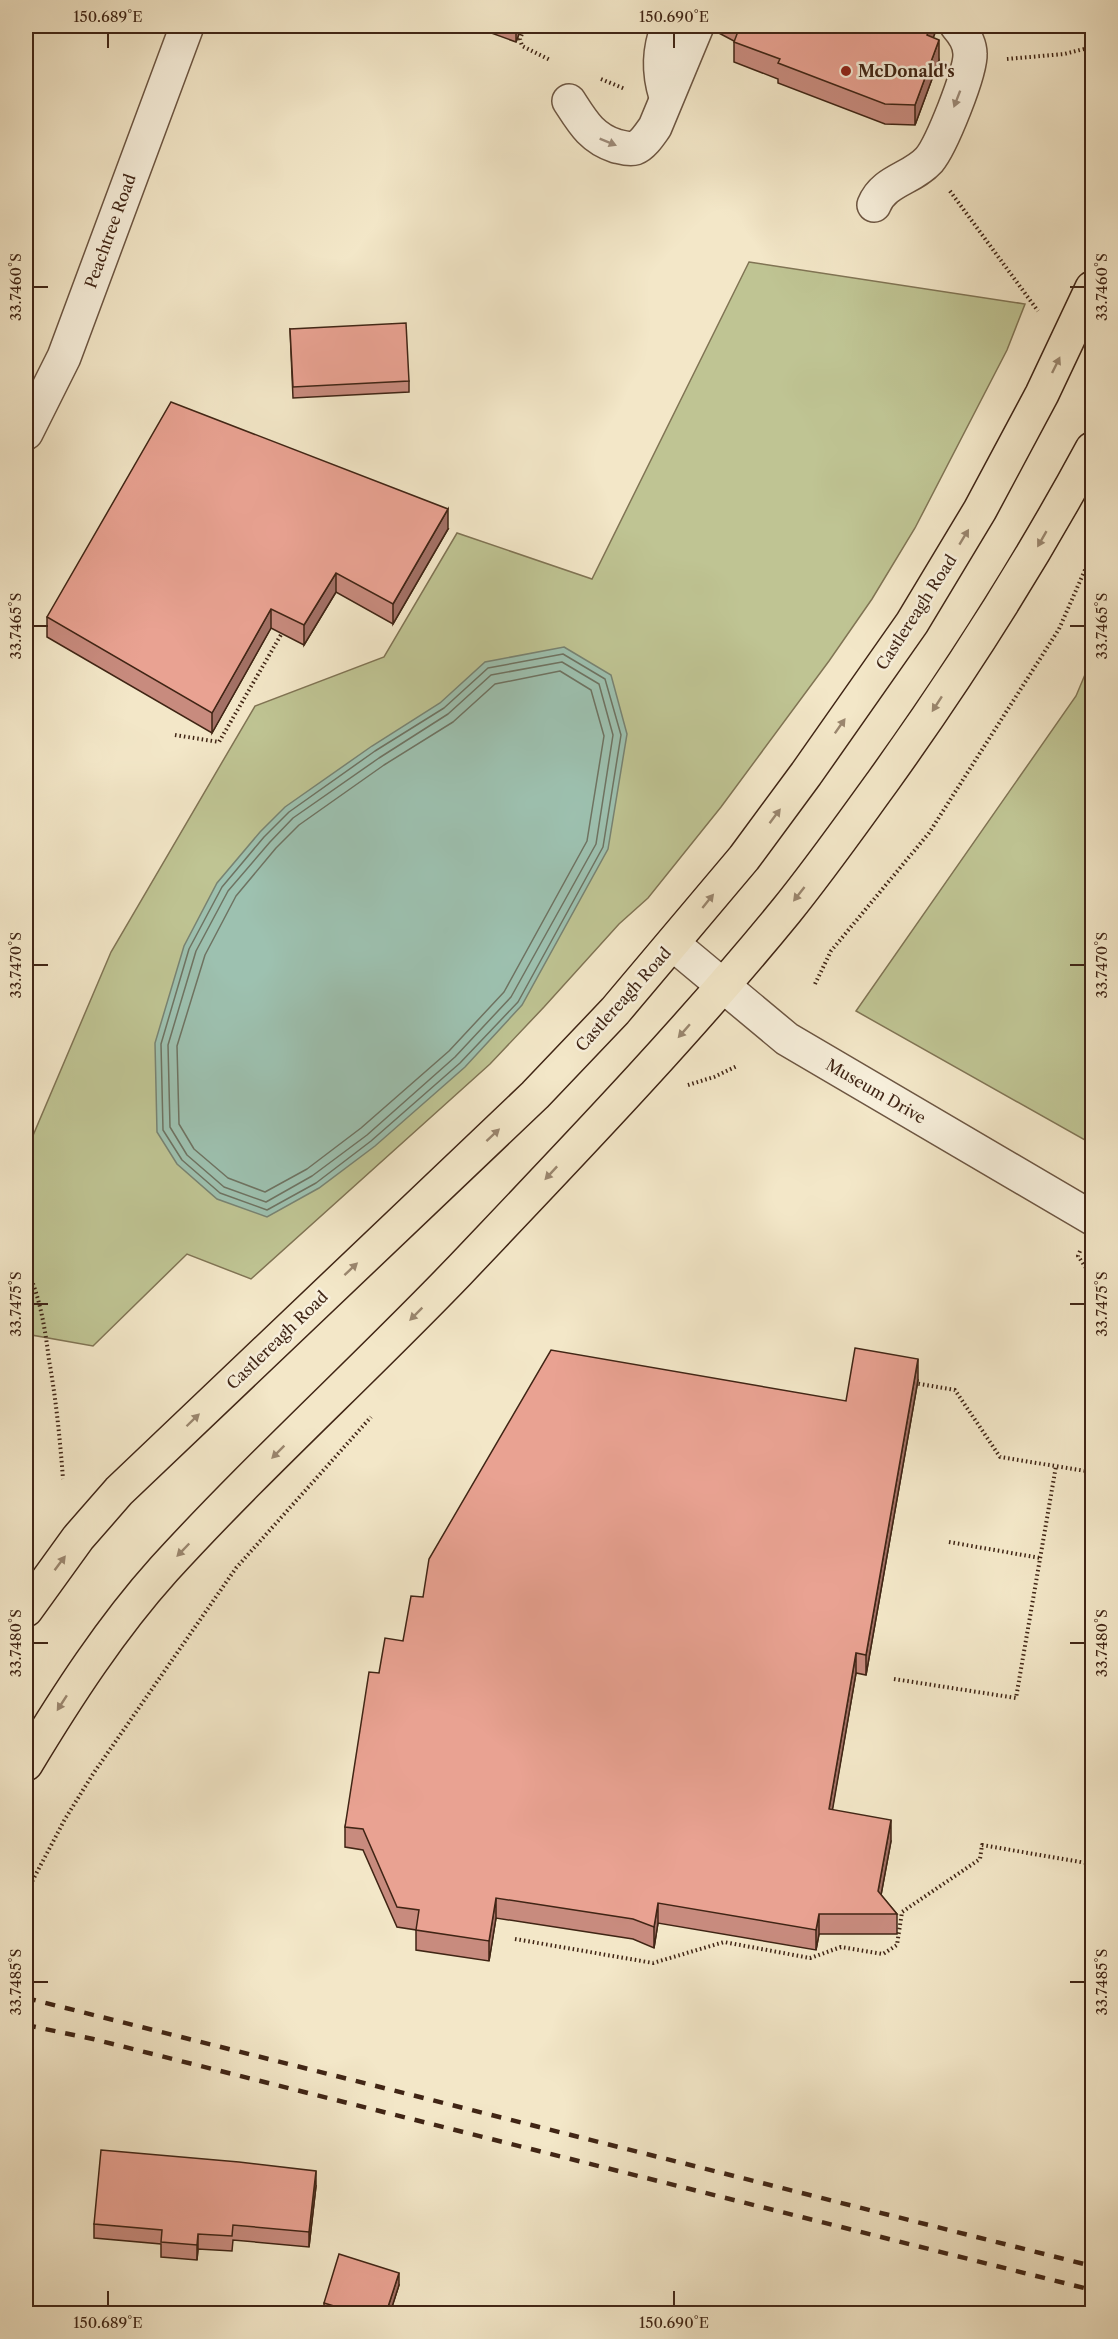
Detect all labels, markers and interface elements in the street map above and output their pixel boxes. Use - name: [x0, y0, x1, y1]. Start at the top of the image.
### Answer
- text: 150.689°E: [73, 7, 143, 26]
- text: 150.690°E: [639, 7, 709, 26]
- place label: McDonald's: [858, 61, 955, 81]
- marker: McDonald's: [839, 64, 853, 78]
- one-way arrow: [952, 90, 961, 108]
- one-way arrow: [599, 138, 617, 147]
- street label: Peachtree Road: [80, 171, 140, 291]
- text: 33.7460°S: [6, 253, 25, 321]
- text: 33.7460°S: [1092, 253, 1111, 321]
- one-way arrow: [1052, 357, 1061, 374]
- one-way arrow: [959, 528, 969, 545]
- one-way arrow: [1036, 531, 1047, 547]
- street label: Castlereagh Road: [871, 550, 961, 673]
- text: 33.7465°S: [6, 593, 25, 659]
- text: 33.7465°S: [1092, 593, 1111, 659]
- one-way arrow: [932, 696, 943, 712]
- one-way arrow: [834, 719, 846, 735]
- one-way arrow: [769, 808, 781, 824]
- one-way arrow: [793, 886, 805, 902]
- one-way arrow: [702, 893, 715, 909]
- text: 33.7470°S: [6, 932, 25, 998]
- text: 33.7470°S: [1092, 932, 1111, 998]
- street label: Castlereagh Road: [571, 943, 675, 1055]
- one-way arrow: [677, 1023, 691, 1038]
- street label: Museum Drive: [822, 1054, 930, 1128]
- one-way arrow: [485, 1128, 500, 1142]
- one-way arrow: [544, 1166, 558, 1181]
- one-way arrow: [344, 1262, 359, 1276]
- text: 33.7475°S: [6, 1271, 25, 1337]
- text: 33.7475°S: [1092, 1271, 1111, 1337]
- street label: Castlereagh Road: [222, 1286, 332, 1393]
- one-way arrow: [409, 1307, 424, 1321]
- one-way arrow: [185, 1413, 200, 1427]
- one-way arrow: [271, 1445, 286, 1459]
- one-way arrow: [176, 1543, 190, 1557]
- one-way arrow: [54, 1555, 66, 1571]
- text: 33.7480°S: [6, 1609, 25, 1677]
- text: 33.7480°S: [1092, 1609, 1111, 1677]
- one-way arrow: [57, 1695, 68, 1712]
- text: 33.7485°S: [6, 1949, 25, 2015]
- text: 33.7485°S: [1092, 1949, 1111, 2015]
- text: 150.689°E: [73, 2313, 143, 2332]
- text: 150.690°E: [639, 2313, 709, 2332]

